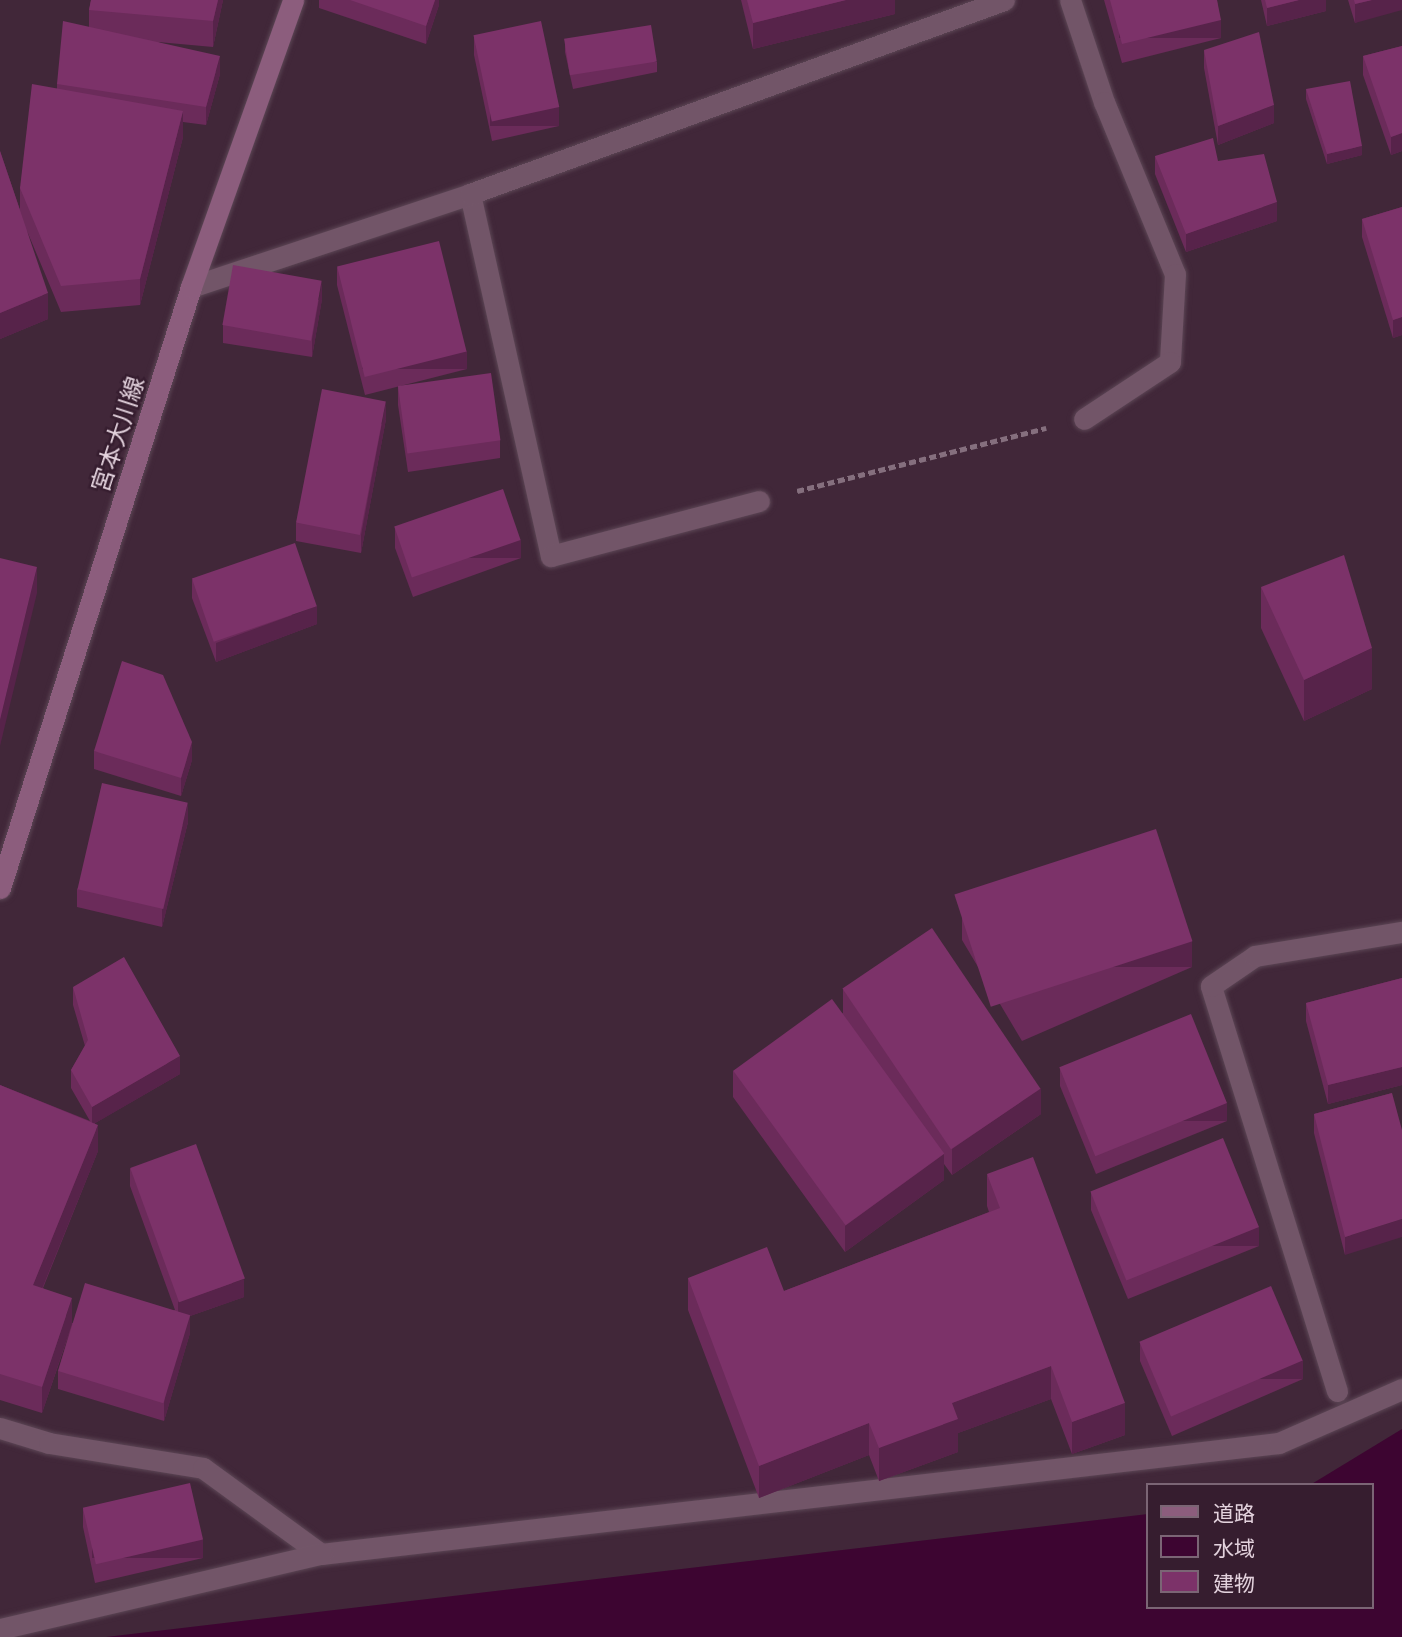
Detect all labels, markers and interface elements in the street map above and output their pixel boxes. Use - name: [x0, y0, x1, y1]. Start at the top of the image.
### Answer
- street label: 宮本大川線: [85, 372, 149, 496]
- legend: [1146, 1483, 1374, 1609]
- text: 道路: [1213, 1500, 1255, 1525]
- text: 水域: [1213, 1535, 1255, 1560]
- text: 建物: [1213, 1570, 1255, 1595]

